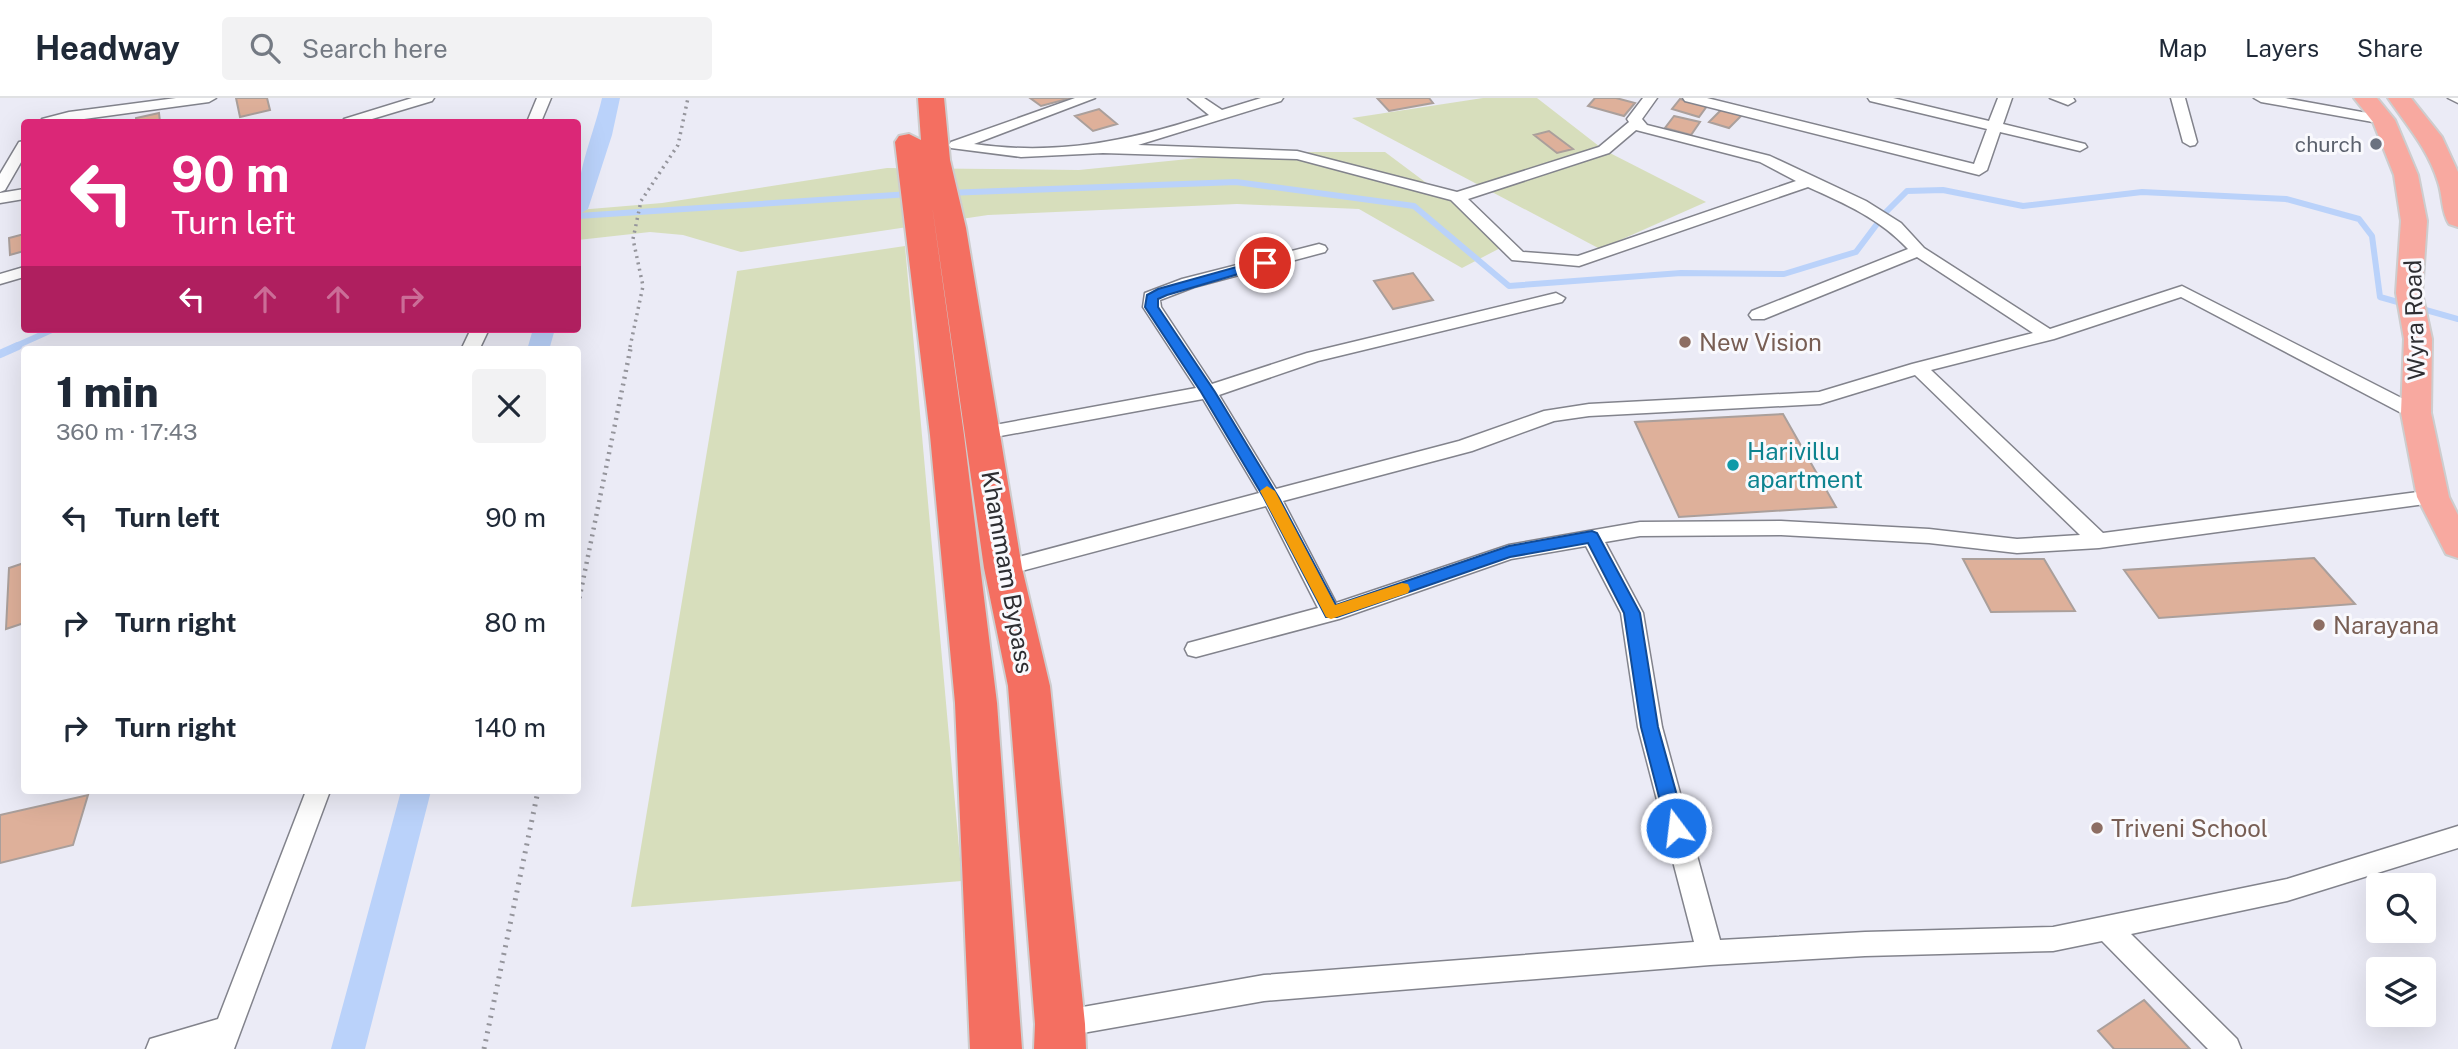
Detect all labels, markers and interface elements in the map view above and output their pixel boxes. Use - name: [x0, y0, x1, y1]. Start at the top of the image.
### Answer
- search box: [222, 17, 712, 80]
- text: Headway: [35, 29, 180, 67]
- icon: search: [246, 29, 284, 67]
- text: Search here: [302, 33, 448, 64]
- text: Map: [2158, 34, 2207, 62]
- text: Layers: [2245, 34, 2319, 62]
- text: Share: [2357, 34, 2423, 62]
- place label: church: [2295, 132, 2362, 157]
- marker: church: [2368, 136, 2384, 152]
- text: 90 m: [171, 145, 290, 203]
- icon: left: [56, 147, 147, 238]
- text: Turn left: [171, 204, 296, 241]
- pin: [1235, 233, 1295, 293]
- icon: arrive: [1246, 244, 1284, 282]
- street label: Wyra Road: [2398, 259, 2430, 381]
- icon: left: [173, 280, 211, 318]
- icon: ahead: [246, 280, 284, 318]
- icon: ahead: [319, 280, 357, 318]
- icon: right: [392, 280, 430, 318]
- place label: New Vision: [1699, 328, 1822, 356]
- marker: New Vision: [1677, 334, 1693, 350]
- text: 1 min: [56, 367, 159, 416]
- button: close: [472, 369, 546, 443]
- text: 360 m · 17:43: [56, 418, 198, 445]
- place label: Harivillu apartment: [1747, 437, 1863, 493]
- marker: Harivillu apartment: [1725, 457, 1741, 473]
- street label: Khammam Bypass: [976, 469, 1040, 675]
- icon: left: [56, 499, 94, 537]
- text: Turn left: [115, 502, 220, 533]
- text: 90 m: [485, 502, 546, 533]
- icon: right: [56, 604, 94, 642]
- text: Turn right: [115, 607, 237, 638]
- text: 80 m: [485, 607, 546, 638]
- place label: Narayana: [2333, 611, 2439, 639]
- marker: Narayana: [2311, 617, 2327, 633]
- icon: right: [56, 709, 94, 747]
- text: Turn right: [115, 712, 237, 743]
- text: 140 m: [474, 712, 546, 743]
- position arrow: [1639, 791, 1713, 865]
- place label: Triveni School: [2111, 814, 2268, 842]
- marker: Triveni School: [2089, 820, 2105, 836]
- map controls: [2366, 873, 2436, 1027]
- button: search: [2366, 873, 2436, 943]
- button: layers: [2366, 957, 2436, 1027]

